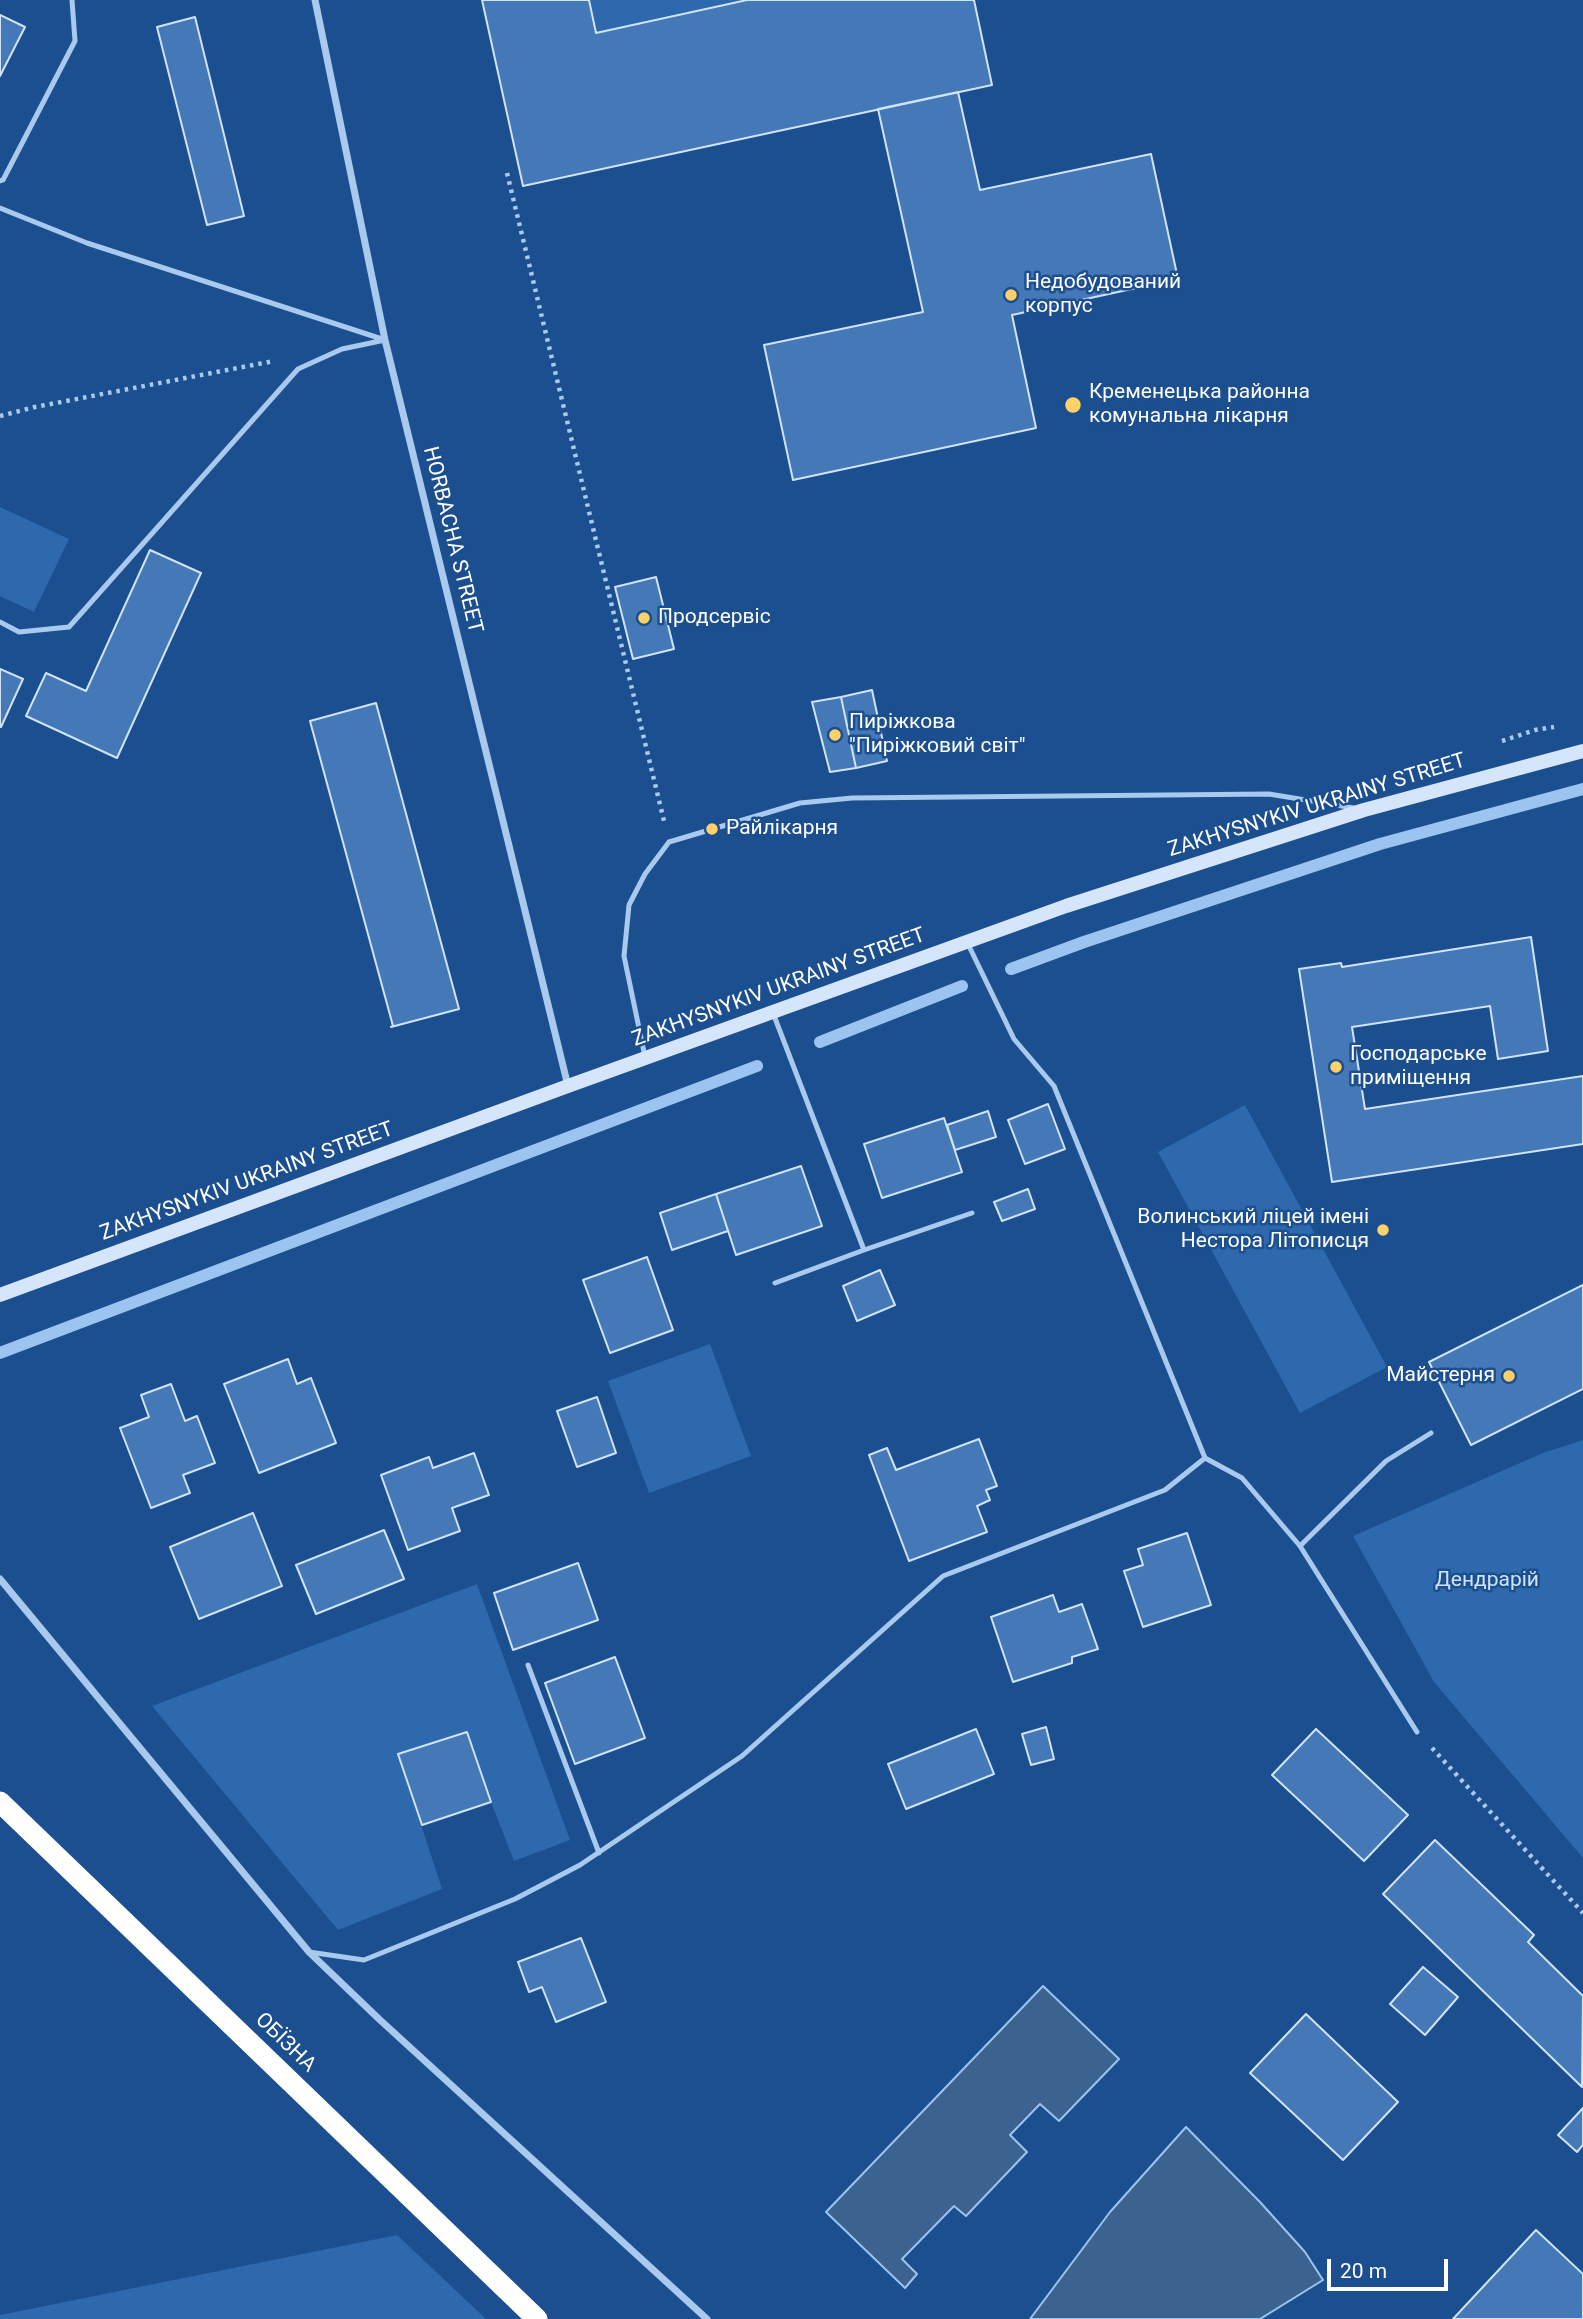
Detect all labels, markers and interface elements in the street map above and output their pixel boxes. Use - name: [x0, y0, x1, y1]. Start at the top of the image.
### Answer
- place label: Недобудований корпус: [1025, 270, 1181, 320]
- marker: Недобудований корпус: [1003, 287, 1019, 303]
- place label: Кременецька районна комунальна лікарня: [1089, 380, 1310, 430]
- marker: Кременецька районна комунальна лікарня: [1063, 395, 1083, 415]
- street label: HORBACHA STREET: [417, 444, 487, 636]
- place label: Продсервіс: [658, 605, 771, 631]
- marker: Продсервіс: [636, 610, 652, 626]
- place label: Пиріжкова "Пиріжковий світ": [849, 710, 1025, 760]
- marker: Пиріжкова "Пиріжковий світ": [827, 727, 843, 743]
- street label: ZAKHYSNYKIV UKRAINY STREET: [1165, 749, 1469, 863]
- place label: Райлікарня: [726, 816, 838, 842]
- marker: Райлікарня: [704, 821, 720, 837]
- street label: ZAKHYSNYKIV UKRAINY STREET: [629, 923, 929, 1053]
- place label: Господарське приміщення: [1350, 1042, 1487, 1092]
- marker: Господарське приміщення: [1328, 1059, 1344, 1075]
- street label: ZAKHYSNYKIV UKRAINY STREET: [97, 1117, 397, 1247]
- place label: Волинський ліцей імені Нестора Літописця: [1137, 1205, 1369, 1255]
- marker: Волинський ліцей імені Нестора Літописця: [1375, 1222, 1391, 1238]
- place label: Майстерня: [1386, 1363, 1495, 1389]
- marker: Майстерня: [1501, 1368, 1517, 1384]
- park label: Дендрарій: [1435, 1568, 1539, 1594]
- street label: ОБЇЗНА: [249, 2008, 321, 2078]
- scale bar: [1331, 2246, 1452, 2290]
- text: 20 m: [1340, 2259, 1387, 2283]

